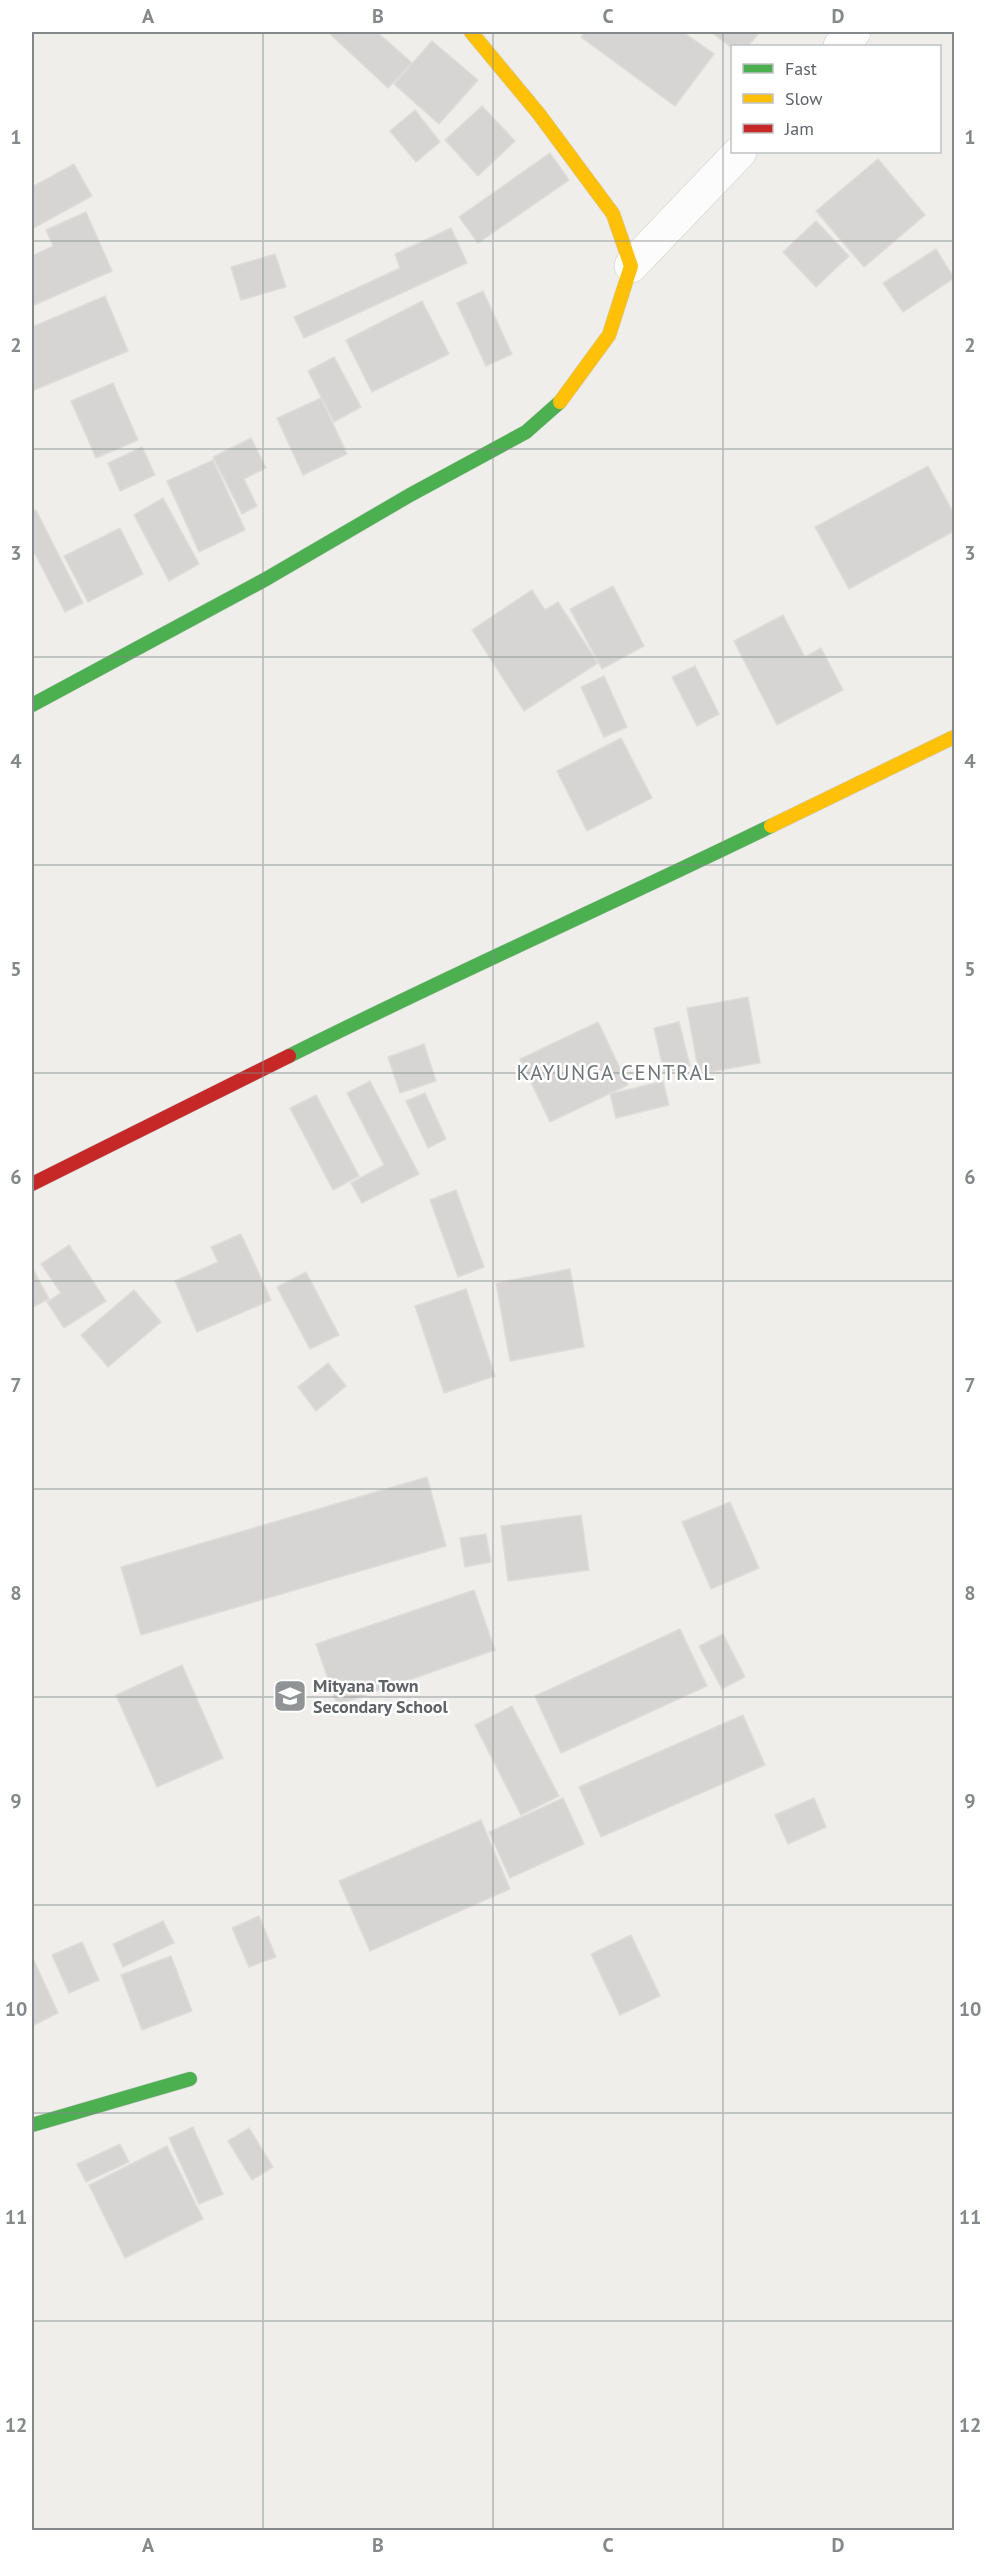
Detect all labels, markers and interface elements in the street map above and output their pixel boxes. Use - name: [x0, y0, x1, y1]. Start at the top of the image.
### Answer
- text: A: [142, 3, 155, 29]
- text: B: [372, 3, 384, 29]
- text: C: [602, 3, 614, 29]
- text: D: [832, 3, 845, 29]
- legend: [731, 45, 941, 153]
- text: Fast: [785, 57, 817, 80]
- text: Slow: [785, 87, 823, 110]
- text: Jam: [784, 117, 814, 140]
- text: 1: [10, 124, 22, 150]
- text: 1: [964, 124, 976, 150]
- text: 2: [10, 332, 22, 358]
- text: 2: [964, 332, 976, 358]
- text: 3: [10, 540, 22, 566]
- text: 3: [964, 540, 976, 566]
- text: 4: [10, 748, 22, 774]
- text: 4: [964, 748, 976, 774]
- text: 5: [10, 956, 22, 982]
- text: 5: [964, 956, 976, 982]
- district label: KAYUNGA CENTRAL: [516, 1059, 716, 1086]
- text: 6: [10, 1164, 22, 1190]
- text: 6: [964, 1164, 976, 1190]
- text: 7: [10, 1372, 22, 1398]
- text: 7: [964, 1372, 976, 1398]
- text: 8: [10, 1580, 22, 1606]
- text: 8: [964, 1580, 976, 1606]
- place label: Mityana Town Secondary School: [313, 1674, 448, 1718]
- school or university icon: Mityana Town Secondary School: [272, 1678, 308, 1714]
- text: 9: [10, 1788, 22, 1814]
- text: 9: [964, 1788, 976, 1814]
- text: 10: [5, 1996, 27, 2022]
- text: 10: [959, 1996, 981, 2022]
- text: 11: [5, 2204, 27, 2230]
- text: 11: [959, 2204, 981, 2230]
- text: 12: [5, 2412, 27, 2438]
- text: 12: [959, 2412, 981, 2438]
- text: A: [142, 2532, 155, 2558]
- text: B: [372, 2532, 384, 2558]
- text: C: [602, 2532, 614, 2558]
- text: D: [832, 2532, 845, 2558]

